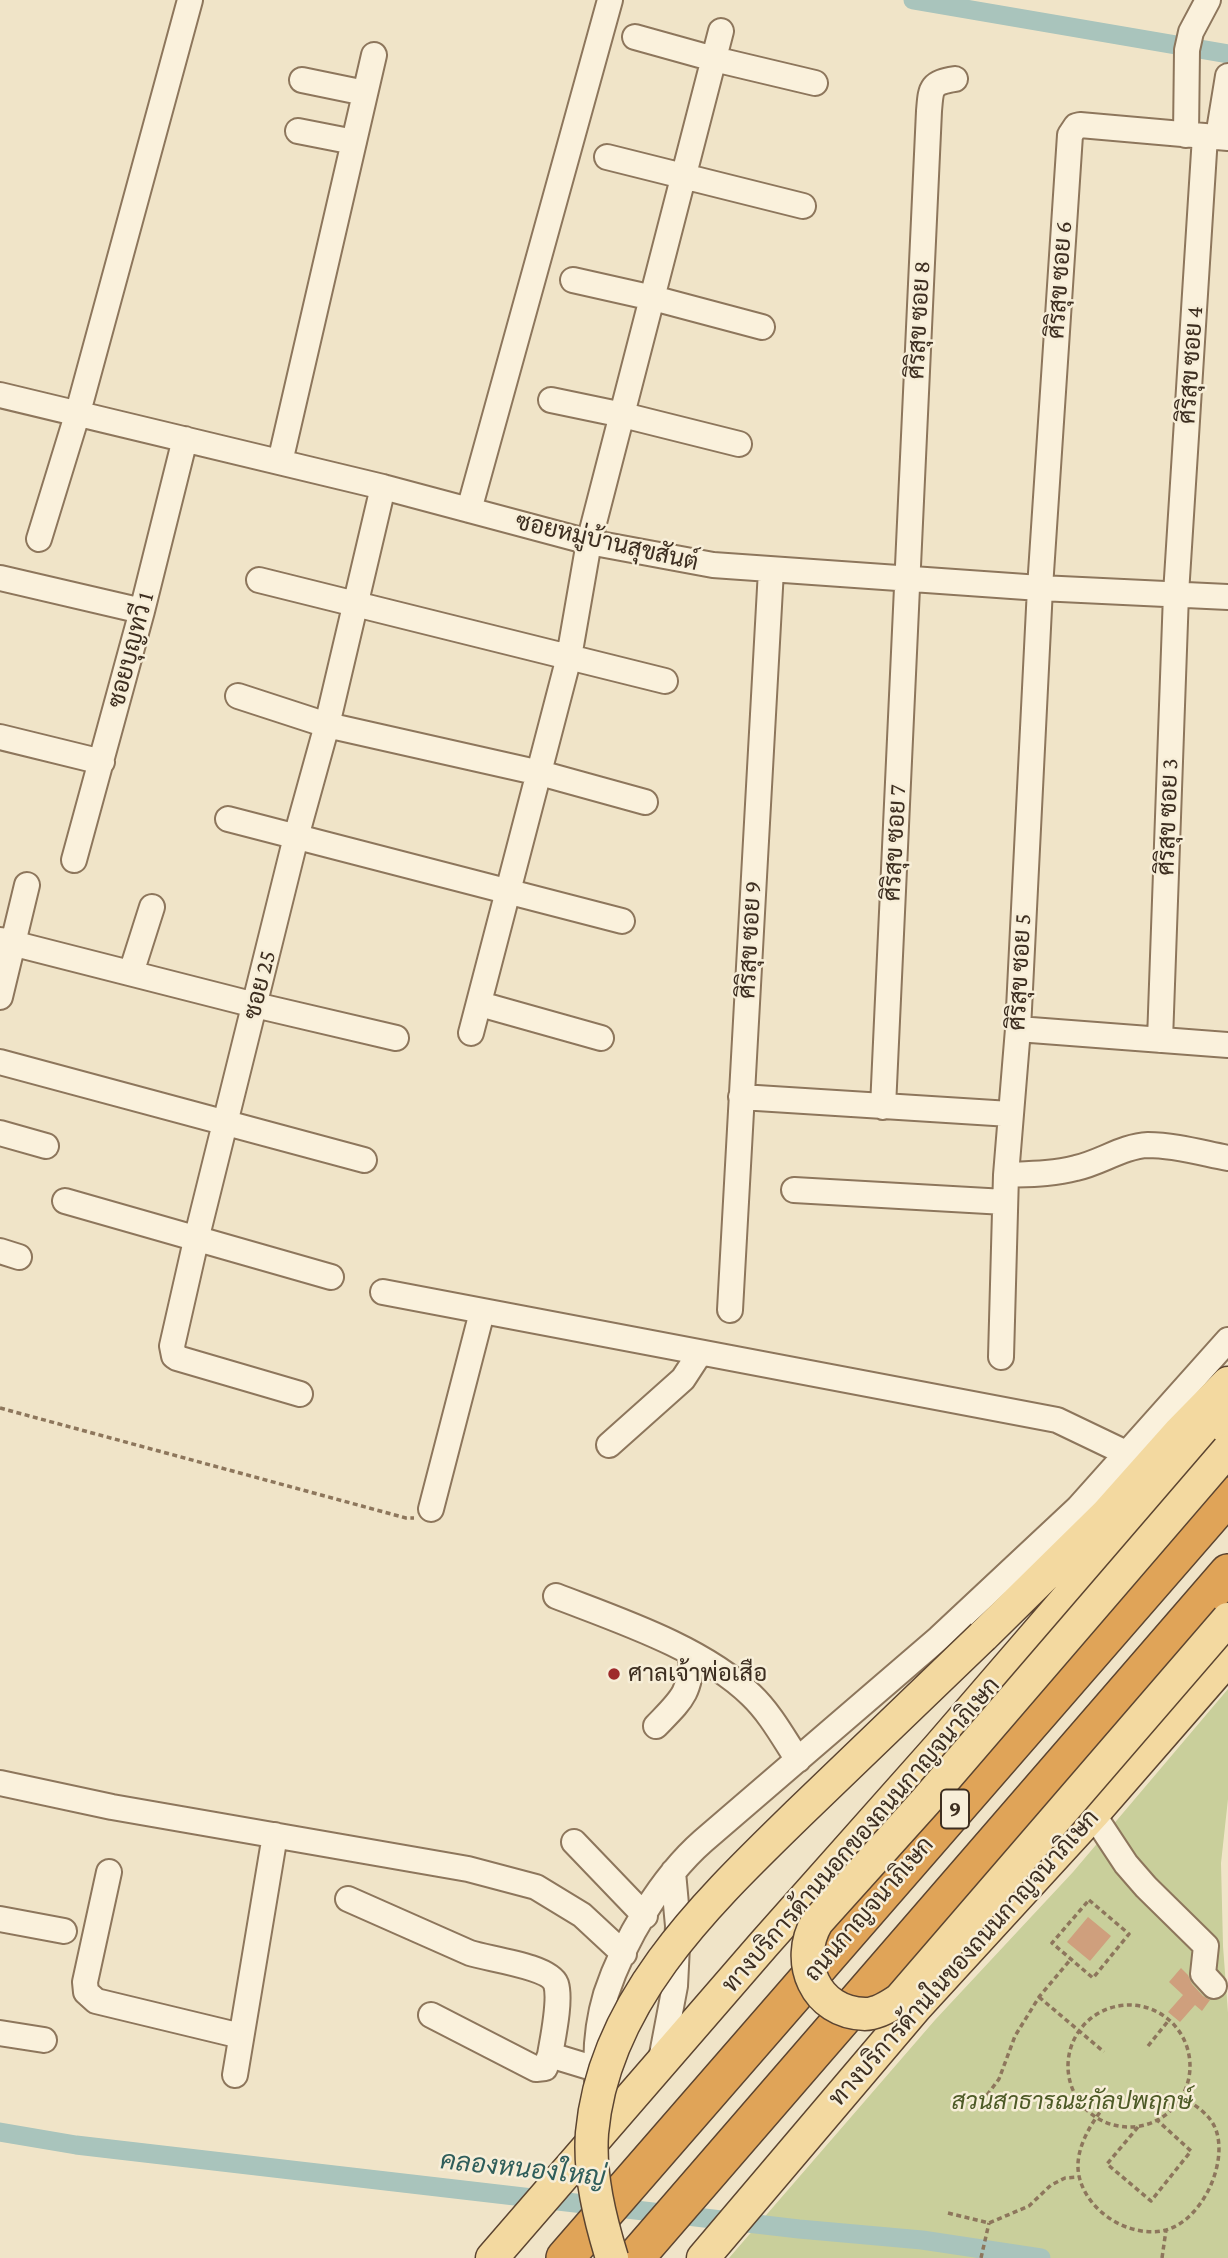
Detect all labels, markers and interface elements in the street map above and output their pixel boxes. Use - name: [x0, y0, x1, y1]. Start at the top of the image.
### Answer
- street label: ศิริสุข ซอย 6: [1042, 220, 1078, 340]
- street label: ศิริสุข ซอย 8: [902, 260, 936, 380]
- street label: ศิริสุข ซอย 4: [1173, 305, 1209, 425]
- street label: ซอยหมู่บ้านสุขสันต์: [513, 507, 701, 577]
- street label: ซอยบุญทวี 1: [102, 589, 160, 711]
- street label: ศิริสุข ซอย 3: [1152, 758, 1184, 876]
- street label: ศิริสุข ซอย 7: [878, 784, 912, 902]
- street label: ศิริสุข ซอย 9: [733, 880, 767, 1000]
- street label: ศิริสุข ซอย 5: [1003, 913, 1037, 1031]
- street label: ซอย 25: [238, 948, 282, 1022]
- place label: ศาลเจ้าพ่อเสือ: [628, 1660, 767, 1688]
- marker: ศาลเจ้าพ่อเสือ: [606, 1666, 622, 1682]
- street label: ทางบริการด้านนอกของถนนกาญจนาภิเษก: [716, 1671, 1006, 1999]
- road number: 9: [941, 1790, 969, 1828]
- street label: ทางบริการด้านในของถนนกาญจนาภิเษก: [823, 1804, 1105, 2112]
- street label: ถนนกาญจนาภิเษก: [798, 1831, 940, 1987]
- park label: สวนสาธารณะกัลปพฤกษ์: [952, 2088, 1192, 2116]
- water label: คลองหนองใหญ่: [439, 2145, 607, 2193]

